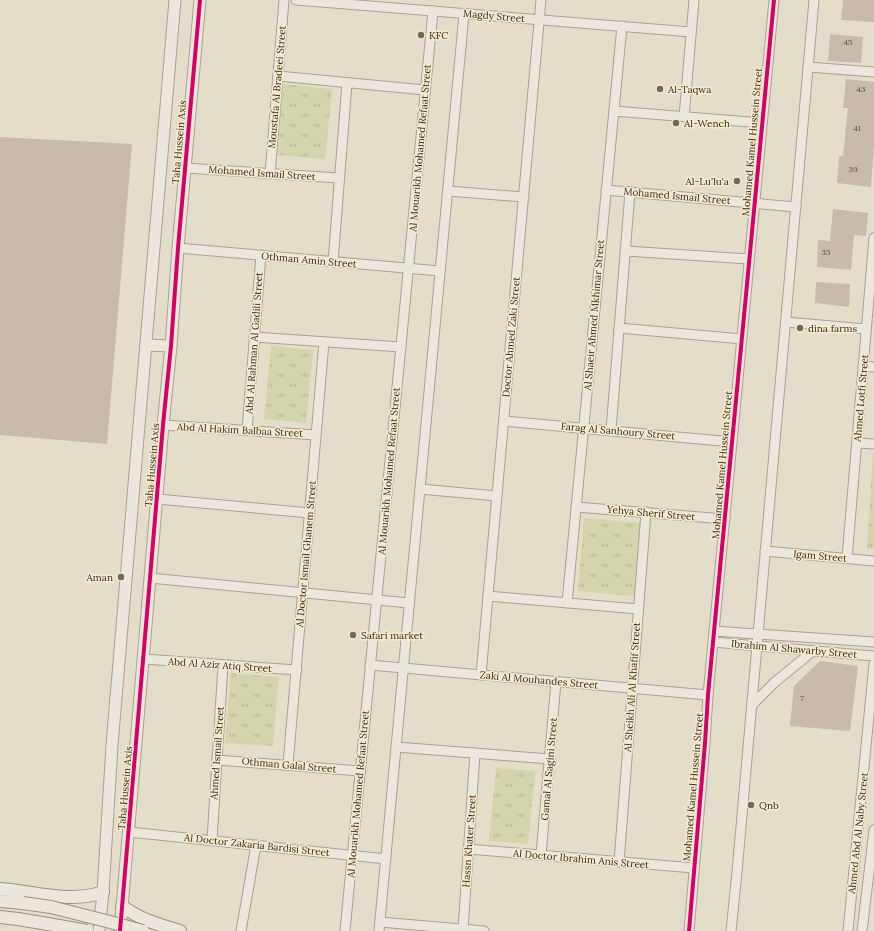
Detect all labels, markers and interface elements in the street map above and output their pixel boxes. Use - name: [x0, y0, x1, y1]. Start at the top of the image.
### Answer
- street label: Magdy Street: [463, 7, 526, 25]
- street label: Moustafa Al Bradeei Street: [265, 25, 289, 149]
- place label: KFC: [429, 29, 448, 42]
- marker: KFC: [416, 30, 426, 40]
- house number: 45: [844, 37, 852, 47]
- street label: Al Mouarikh Mohamed Refaat Street: [406, 64, 434, 233]
- street label: Mohamed Kamel Hussein Street: [739, 67, 765, 217]
- place label: Al-Taqwa: [667, 83, 711, 96]
- marker: Al-Taqwa: [655, 84, 665, 94]
- house number: 43: [857, 84, 866, 94]
- street label: Taha Hussein Axis: [169, 99, 189, 184]
- place label: Al-Wench: [683, 117, 730, 130]
- marker: Al-Wench: [671, 118, 681, 128]
- house number: 41: [853, 123, 861, 133]
- street label: Mohamed Ismail Street: [208, 163, 316, 183]
- house number: 39: [848, 164, 858, 174]
- place label: Al-Lu'lu'a: [685, 175, 729, 188]
- marker: Al-Lu'lu'a: [732, 176, 742, 186]
- street label: Mohamed Ismail Street: [623, 185, 731, 207]
- street label: Al Shaeir Ahmed Mkhimar Street: [581, 239, 607, 392]
- house number: 35: [822, 247, 830, 257]
- street label: Othman Amin Street: [261, 249, 357, 271]
- street label: Abd Al Rahman Al Gadili Street: [242, 271, 265, 415]
- street label: Doctor Ahmed Zaki Street: [499, 276, 523, 398]
- place label: dina farms: [808, 322, 857, 335]
- marker: dina farms: [795, 323, 805, 333]
- street label: Ahmed Lotfi Street: [851, 354, 871, 443]
- street label: Al Mouarikh Mohamed Refaat Street: [375, 387, 403, 556]
- street label: Mohamed Kamel Hussein Street: [709, 390, 735, 540]
- street label: Abd Al Hakim Balbaa Street: [176, 420, 303, 440]
- street label: Farag Al Sanhoury Street: [560, 420, 676, 442]
- street label: Taha Hussein Axis: [142, 422, 162, 507]
- street label: Al Doctor Ismail Ghanem Street: [293, 480, 319, 629]
- street label: Yehya Sherif Street: [605, 503, 696, 523]
- street label: Igam Street: [793, 547, 847, 565]
- place label: Aman: [86, 571, 113, 584]
- marker: Aman: [116, 572, 126, 582]
- street label: Al Sheikh Ali Al Khafif Street: [621, 622, 643, 753]
- place label: Safari market: [361, 629, 423, 642]
- marker: Safari market: [348, 630, 358, 640]
- street label: Ibrahim Al Shawarby Street: [730, 637, 858, 661]
- street label: Abd Al Aziz Atiq Street: [167, 655, 273, 675]
- street label: Zaki Al Mouhandes Street: [479, 668, 599, 692]
- house number: 7: [800, 693, 804, 703]
- street label: Ahmed Ismail Street: [207, 706, 227, 801]
- street label: Al Mouarikh Mohamed Refaat Street: [344, 710, 372, 879]
- street label: Mohamed Kamel Hussein Street: [680, 712, 706, 862]
- street label: Gamal Al Sagini Street: [538, 717, 560, 821]
- street label: Taha Hussein Axis: [115, 745, 135, 830]
- street label: Othman Galal Street: [241, 754, 337, 776]
- street label: Ahmed Abd Al Naby Street: [845, 771, 871, 895]
- street label: Hassn Khater Street: [459, 794, 479, 888]
- place label: Qnb: [759, 799, 779, 812]
- marker: Qnb: [746, 800, 756, 810]
- street label: Al Doctor Zakaria Bardisi Street: [183, 831, 331, 859]
- street label: Al Doctor Ibrahim Anis Street: [511, 846, 650, 871]

